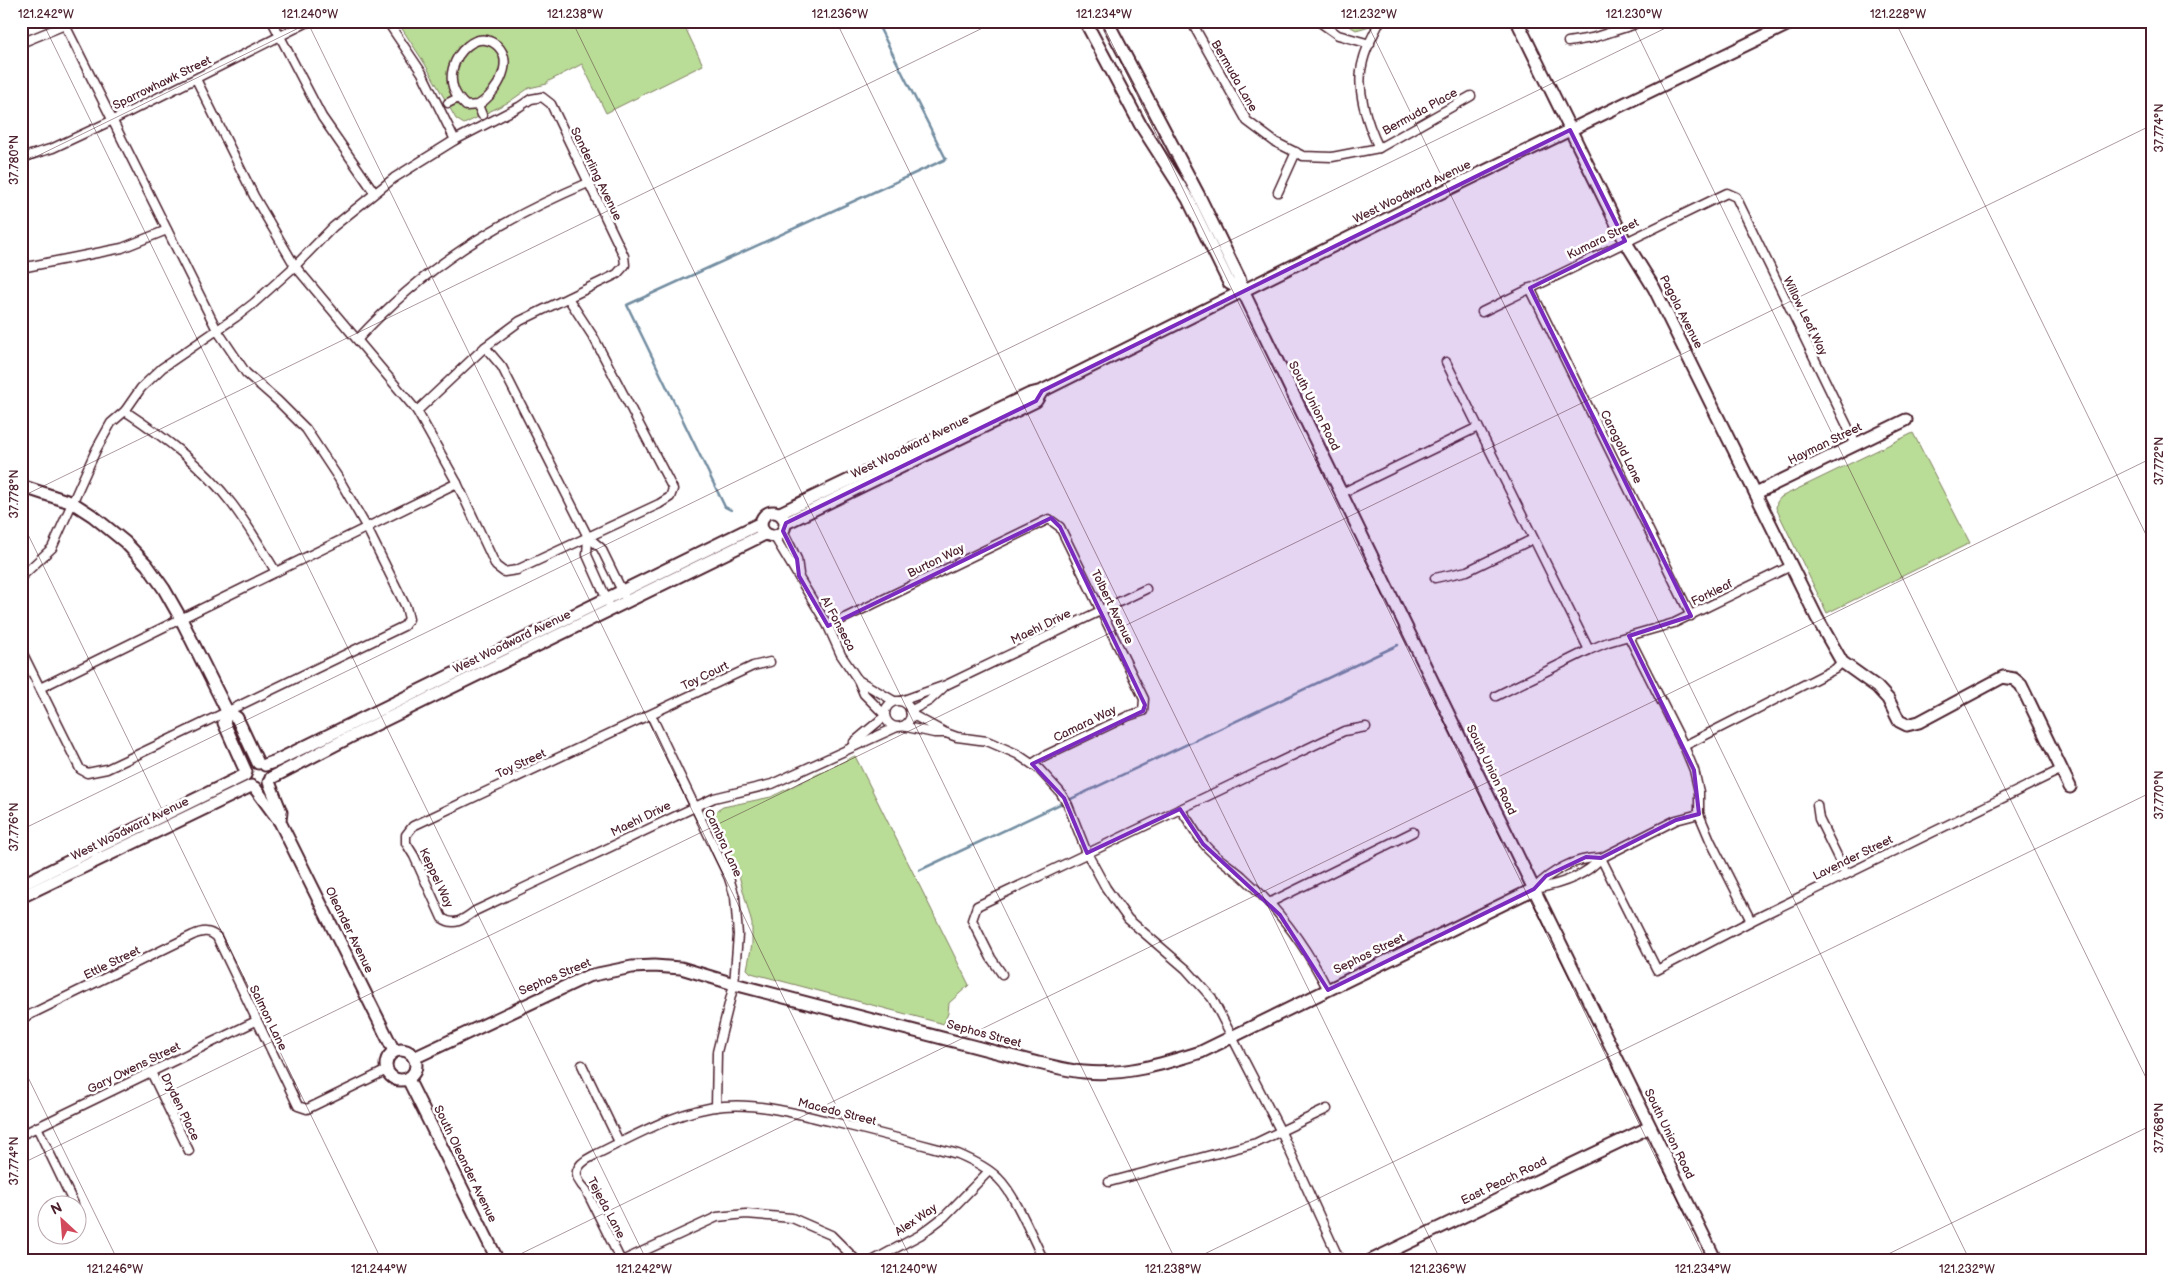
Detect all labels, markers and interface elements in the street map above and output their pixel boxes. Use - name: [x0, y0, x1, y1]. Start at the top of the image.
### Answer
- text: 121.242°W: [18, 7, 74, 22]
- text: 121.240°W: [282, 7, 338, 22]
- text: 121.238°W: [547, 7, 603, 22]
- text: 121.236°W: [812, 7, 868, 22]
- text: 121.234°W: [1076, 7, 1132, 22]
- text: 121.232°W: [1341, 7, 1397, 22]
- text: 121.230°W: [1606, 7, 1662, 22]
- text: 121.228°W: [1870, 7, 1926, 22]
- street label: Bermuda Lane: [1207, 37, 1261, 115]
- street label: Sparrowhawk Street: [110, 53, 214, 113]
- street label: Bermuda Place: [1380, 85, 1460, 139]
- text: 37.774°N: [2152, 104, 2167, 152]
- street label: Sanderling Avenue: [567, 125, 625, 223]
- text: 37.780°N: [7, 135, 22, 185]
- street label: West Woodward Avenue: [1351, 157, 1473, 227]
- street label: Kumara Street: [1565, 215, 1642, 263]
- street label: Pagola Avenue: [1656, 273, 1706, 351]
- street label: Willow Leaf Way: [1779, 274, 1831, 358]
- street label: South Union Road: [1285, 359, 1343, 453]
- street label: Carogold Lane: [1597, 408, 1645, 486]
- street label: West Woodward Avenue: [849, 412, 971, 482]
- street label: Hayman Street: [1786, 419, 1865, 468]
- text: 37.772°N: [2152, 437, 2167, 485]
- text: 37.778°N: [7, 470, 22, 518]
- street label: Burton Way: [905, 541, 967, 581]
- street label: Tolbert Avenue: [1088, 567, 1136, 647]
- street label: Forkleaf: [1689, 576, 1735, 609]
- street label: Al Fonseca: [817, 594, 859, 654]
- street label: Maehl Drive: [1008, 606, 1074, 648]
- street label: West Woodward Avenue: [451, 607, 573, 677]
- street label: Toy Court: [679, 658, 731, 694]
- street label: Camara Way: [1051, 702, 1119, 746]
- street label: South Union Road: [1463, 722, 1519, 818]
- street label: Toy Street: [494, 746, 549, 782]
- text: 37.770°N: [2152, 770, 2167, 820]
- street label: West Woodward Avenue: [69, 794, 191, 864]
- street label: Maehl Drive: [608, 798, 674, 840]
- text: 37.776°N: [7, 802, 22, 852]
- street label: Cambra Lane: [701, 807, 745, 879]
- street label: Lavender Street: [1811, 832, 1896, 884]
- street label: Keppel Way: [416, 846, 456, 911]
- street label: Oleander Avenue: [322, 884, 376, 976]
- street label: Sephos Street: [1331, 930, 1407, 978]
- street label: Ettle Street: [81, 943, 143, 983]
- street label: Sephos Street: [517, 955, 594, 999]
- street label: Salmon Lane: [246, 983, 290, 1053]
- street label: Sephos Street: [945, 1017, 1023, 1051]
- street label: Gary Owens Street: [85, 1039, 183, 1097]
- street label: Dryden Place: [157, 1071, 203, 1143]
- street label: South Union Road: [1641, 1086, 1697, 1182]
- street label: Macedo Street: [796, 1095, 878, 1129]
- street label: South Oleander Avenue: [430, 1103, 500, 1225]
- text: 37.768°N: [2152, 1103, 2167, 1153]
- text: 37.774°N: [7, 1137, 22, 1185]
- street label: East Peach Road: [1459, 1154, 1550, 1208]
- street label: Tejeda Lane: [584, 1175, 628, 1241]
- north arrow: [38, 1194, 88, 1244]
- text: N: [48, 1199, 65, 1219]
- street label: Alex Way: [892, 1200, 940, 1240]
- text: 121.246°W: [87, 1262, 143, 1277]
- text: 121.244°W: [351, 1262, 407, 1277]
- text: 121.242°W: [616, 1262, 672, 1277]
- text: 121.240°W: [881, 1262, 937, 1277]
- text: 121.238°W: [1145, 1262, 1201, 1277]
- text: 121.236°W: [1410, 1262, 1466, 1277]
- text: 121.234°W: [1675, 1262, 1731, 1277]
- text: 121.232°W: [1939, 1262, 1995, 1277]

